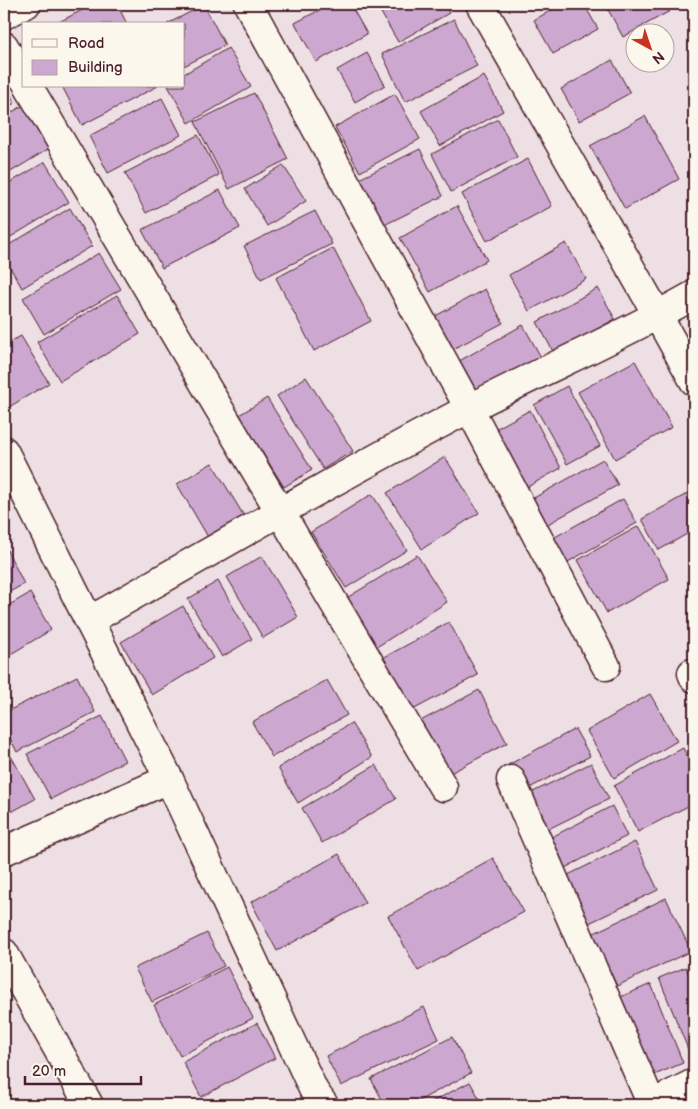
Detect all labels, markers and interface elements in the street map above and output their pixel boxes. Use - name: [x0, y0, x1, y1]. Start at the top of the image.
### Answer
- legend: [22, 22, 185, 88]
- north arrow: [626, 22, 676, 72]
- text: Road: [68, 34, 104, 53]
- text: N: [649, 48, 668, 67]
- text: Building: [68, 58, 123, 77]
- scale bar: [25, 1054, 141, 1086]
- text: 20 m: [32, 1062, 66, 1081]

